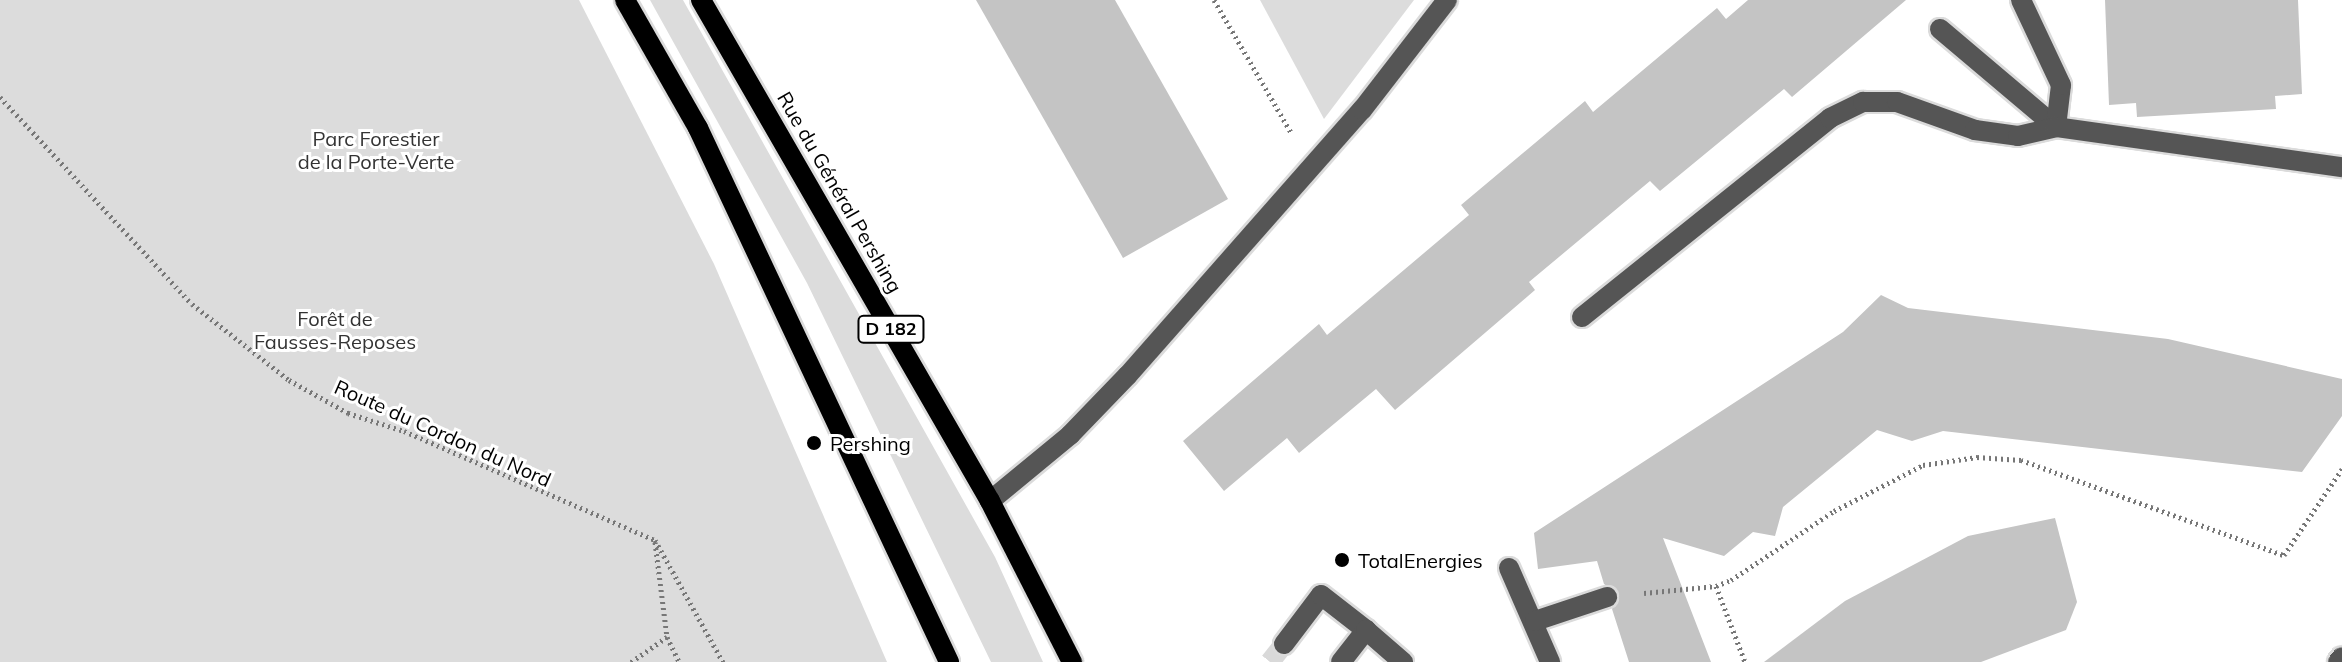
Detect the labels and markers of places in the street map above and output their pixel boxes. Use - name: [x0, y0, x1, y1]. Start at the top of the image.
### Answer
- place label: Pershing: [830, 431, 911, 455]
- marker: Pershing: [805, 434, 823, 452]
- place label: TotalEnergies: [1358, 548, 1483, 572]
- marker: TotalEnergies: [1333, 551, 1351, 569]

